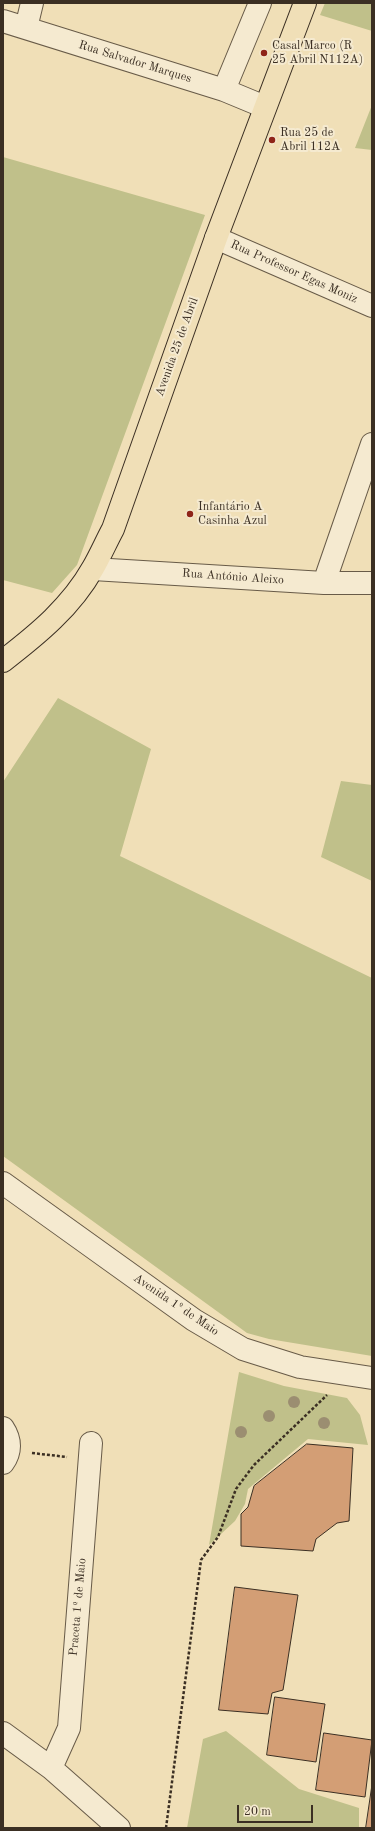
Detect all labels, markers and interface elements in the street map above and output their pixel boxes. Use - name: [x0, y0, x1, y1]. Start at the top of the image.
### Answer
- street label: Rua Salvador Marques: [77, 38, 193, 86]
- place label: Casal Marco (R 25 Abril N112A): [272, 39, 363, 67]
- marker: Casal Marco (R 25 Abril N112A): [259, 48, 269, 58]
- place label: Rua 25 de Abril 112A: [280, 126, 340, 154]
- marker: Rua 25 de Abril 112A: [267, 135, 277, 145]
- street label: Rua Professor Egas Moniz: [228, 237, 360, 307]
- street label: Avenida 25 de Abril: [152, 296, 202, 398]
- place label: Infantário A Casinha Azul: [198, 500, 267, 528]
- marker: Infantário A Casinha Azul: [185, 509, 195, 519]
- street label: Rua António Aleixo: [182, 566, 284, 588]
- street label: Avenida 1º de Maio: [130, 1271, 222, 1339]
- street label: Praceta 1º de Maio: [67, 1557, 89, 1657]
- scale bar: [239, 1797, 315, 1823]
- text: 20 m: [244, 1806, 271, 1818]

